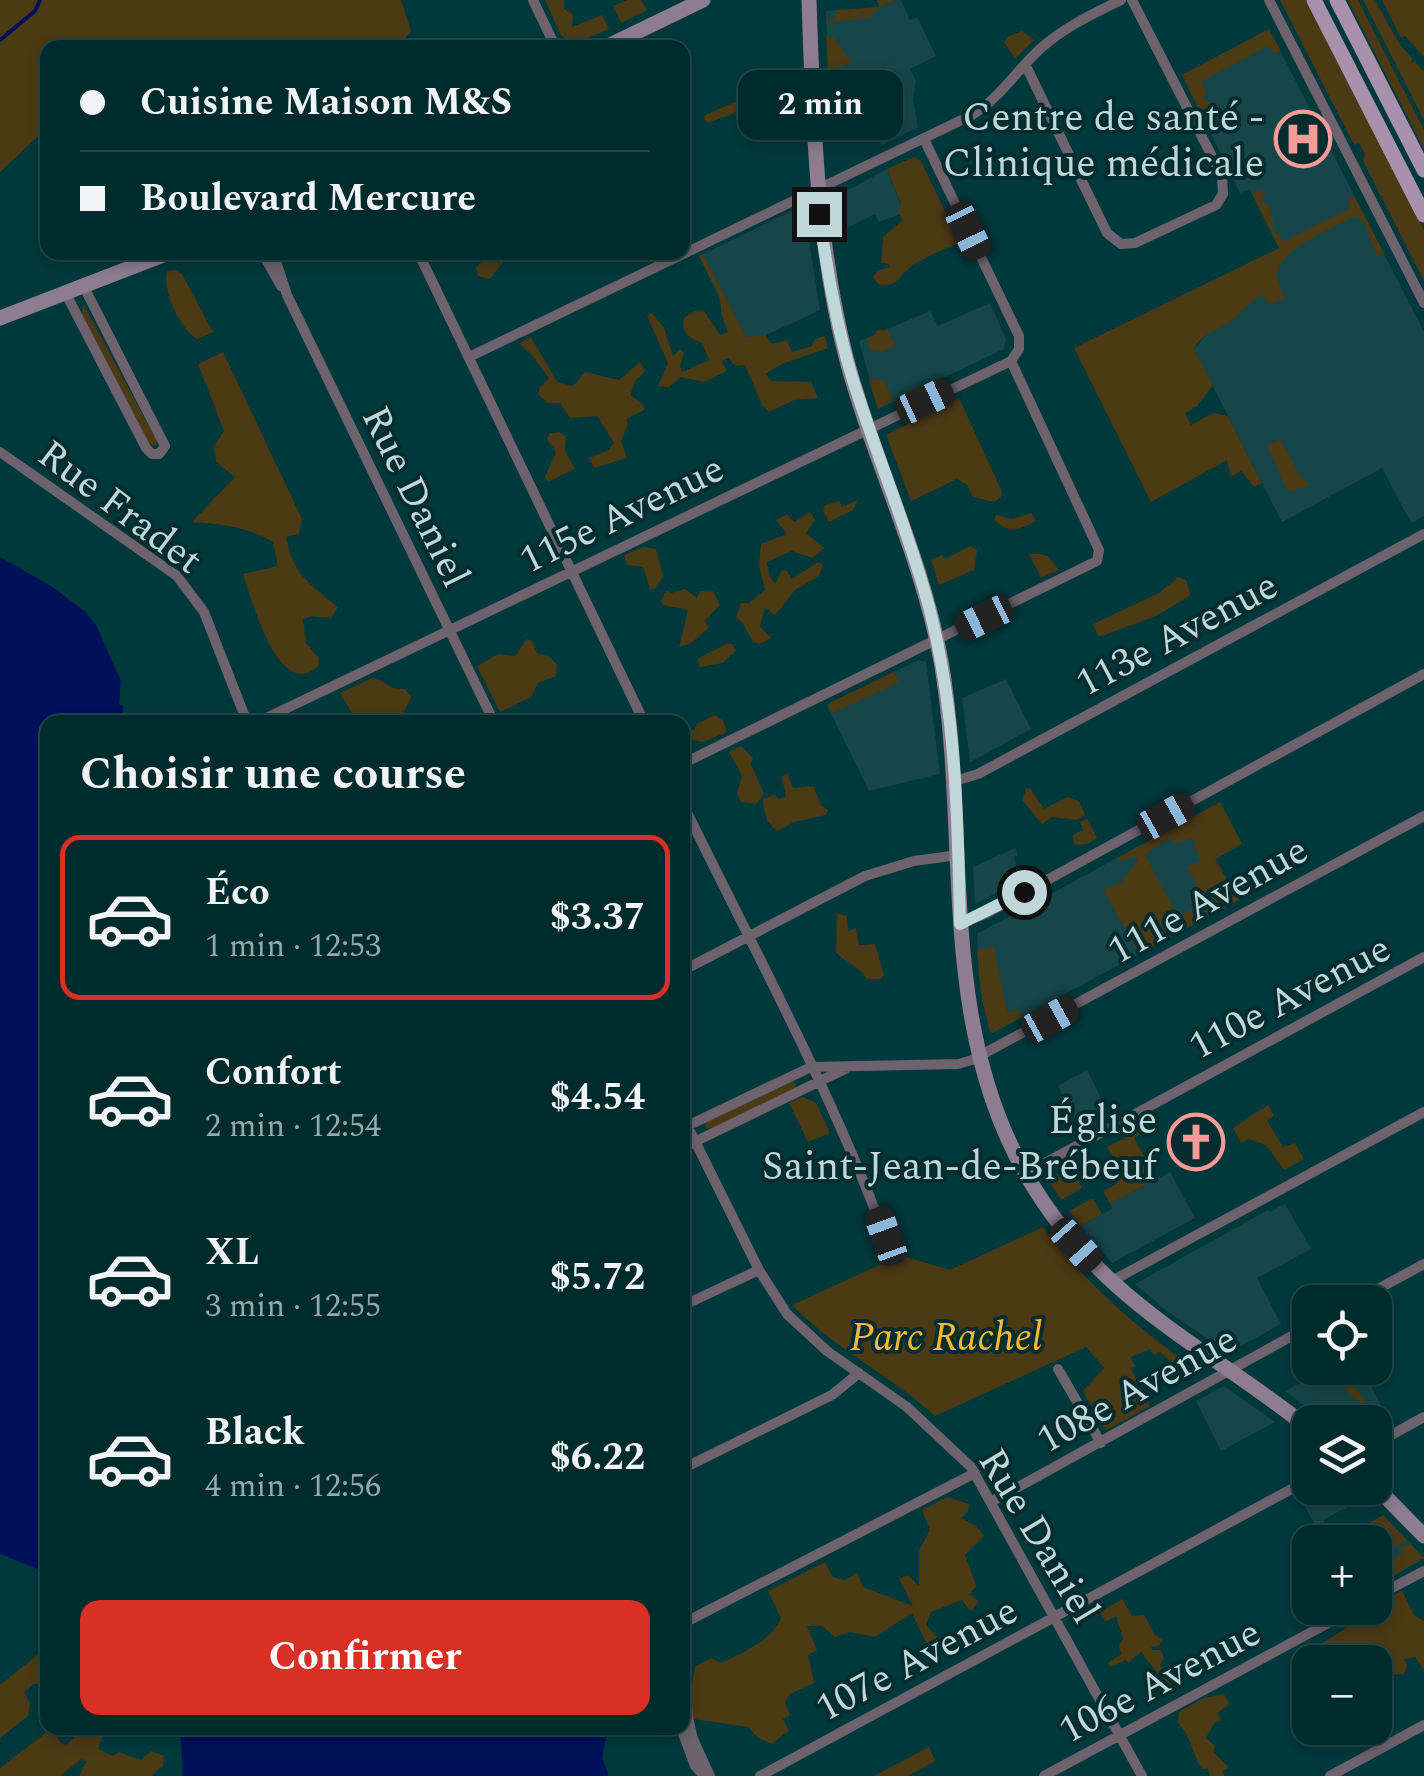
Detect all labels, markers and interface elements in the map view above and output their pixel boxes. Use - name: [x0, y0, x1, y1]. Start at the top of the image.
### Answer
- callout: 2 min: [736, 69, 902, 139]
- text: Cuisine Maison M&S: [140, 74, 512, 132]
- text: 2 min: [778, 80, 863, 129]
- place label: Centre de santé - Clinique médicale: [943, 88, 1264, 195]
- hospital icon: Centre de santé - Clinique médicale: [1273, 109, 1333, 169]
- text: Boulevard Mercure: [140, 170, 476, 228]
- route end: [797, 192, 842, 237]
- car: [941, 197, 995, 265]
- car: [891, 375, 959, 427]
- street label: Rue Daniel: [344, 396, 485, 598]
- street label: Rue Fradet: [24, 425, 215, 591]
- street label: 115e Avenue: [509, 439, 735, 591]
- street label: 113e Avenue: [1065, 556, 1289, 714]
- car: [950, 591, 1018, 645]
- text: Choisir une course: [80, 740, 466, 809]
- car: [1132, 788, 1200, 844]
- street label: 111e Avenue: [1097, 821, 1320, 982]
- text: Éco: [205, 864, 270, 922]
- route start: [1002, 870, 1047, 915]
- icon: car: [85, 873, 175, 963]
- text: $3.37: [550, 889, 645, 947]
- street label: 110e Avenue: [1178, 919, 1402, 1077]
- text: 1 min · 12:53: [205, 922, 381, 971]
- car: [1016, 991, 1084, 1047]
- text: Confort: [205, 1044, 342, 1102]
- icon: car: [85, 1053, 175, 1143]
- text: $4.54: [550, 1069, 645, 1127]
- place label: Église Saint-Jean-de-Brébeuf: [762, 1091, 1160, 1198]
- text: 2 min · 12:54: [205, 1102, 381, 1151]
- church icon: Église Saint-Jean-de-Brébeuf: [1166, 1112, 1226, 1172]
- car: [862, 1203, 910, 1269]
- car: [1045, 1213, 1107, 1277]
- text: XL: [205, 1224, 259, 1282]
- icon: car: [85, 1233, 175, 1323]
- text: $5.72: [550, 1249, 645, 1307]
- text: 3 min · 12:55: [205, 1282, 381, 1331]
- map controls: [1292, 1285, 1392, 1745]
- button: locate: [1292, 1285, 1392, 1385]
- park label: Parc Rachel: [850, 1308, 1042, 1369]
- street label: 108e Avenue: [1026, 1310, 1249, 1471]
- text: Black: [205, 1404, 305, 1462]
- button: layers: [1292, 1405, 1392, 1505]
- icon: car: [85, 1413, 175, 1503]
- text: $6.22: [550, 1429, 645, 1487]
- street label: Rue Daniel: [961, 1437, 1114, 1636]
- text: 4 min · 12:56: [205, 1462, 381, 1511]
- button: +: [1292, 1525, 1392, 1625]
- street label: 107e Avenue: [805, 1581, 1029, 1739]
- button: Confirmer: [80, 1600, 650, 1715]
- street label: 106e Avenue: [1048, 1603, 1272, 1761]
- button: −: [1292, 1645, 1392, 1745]

